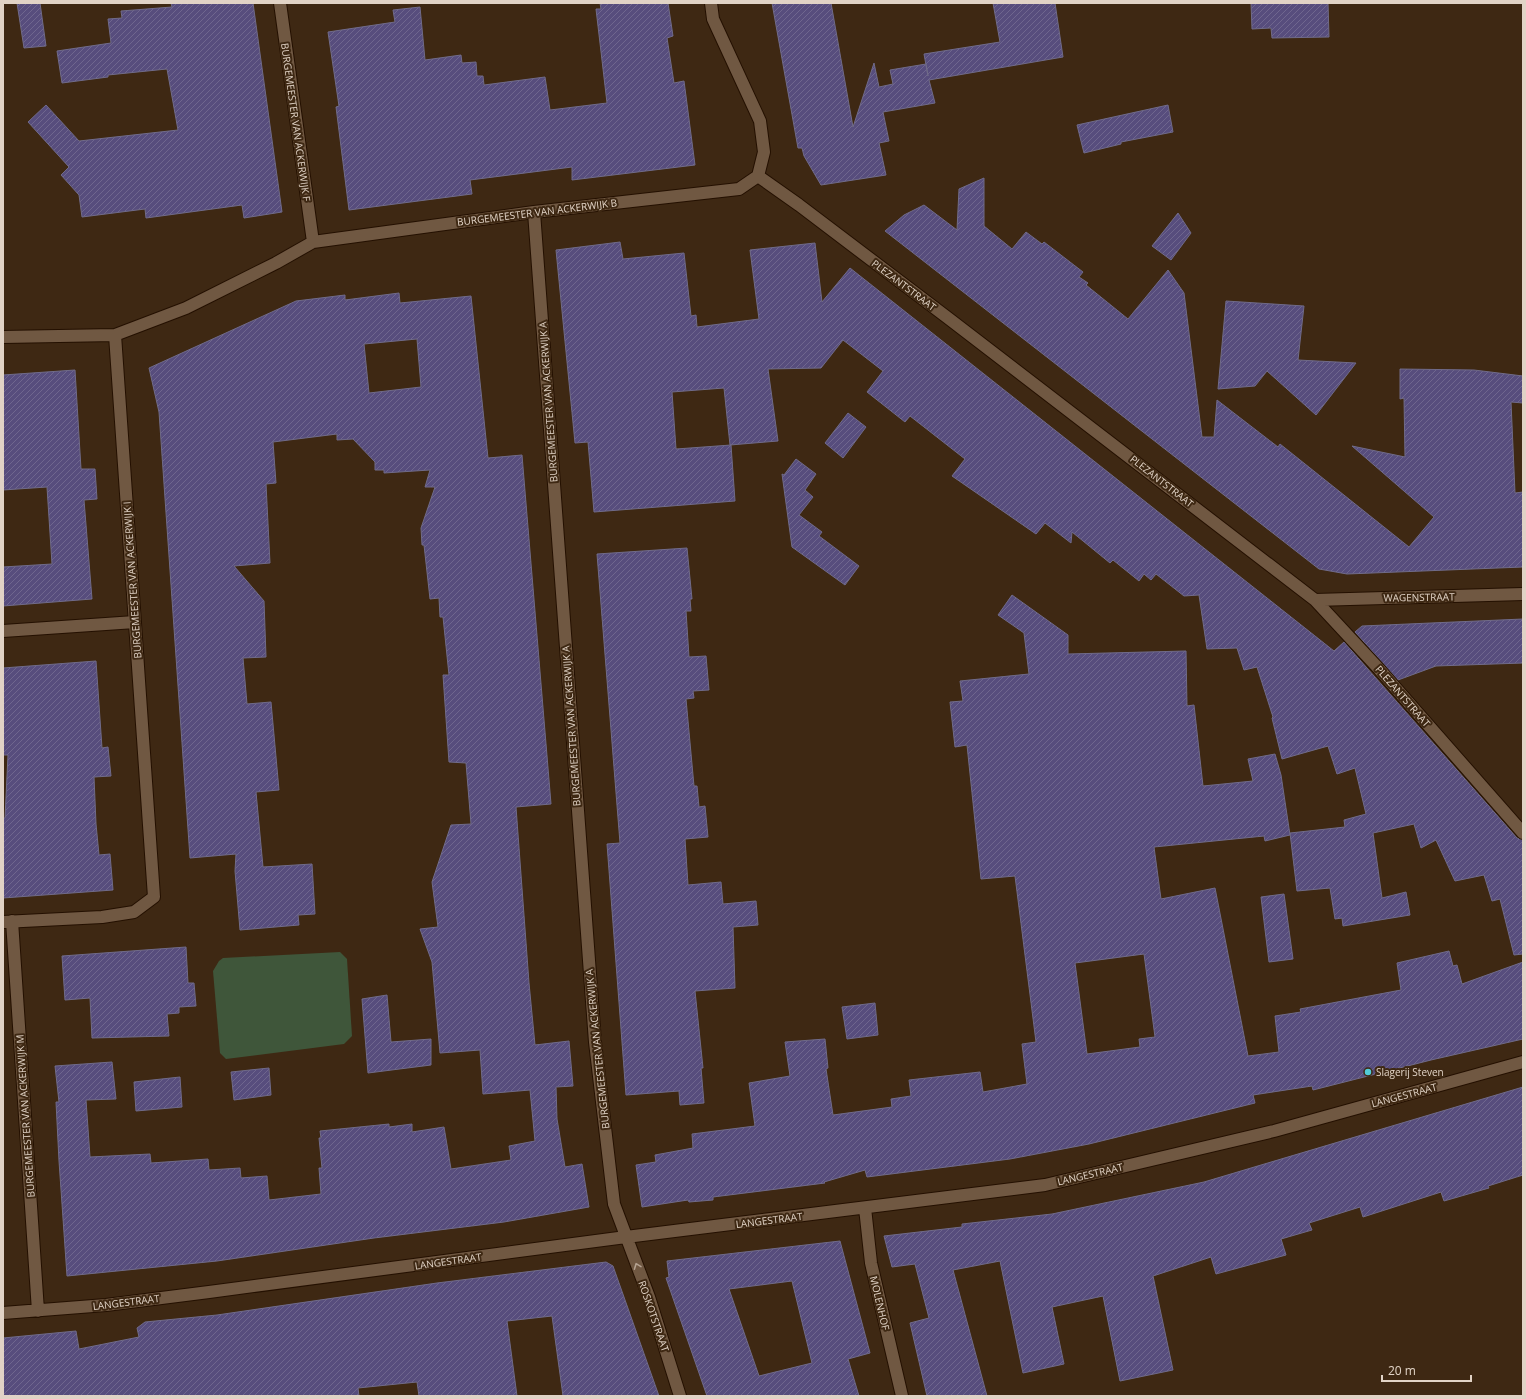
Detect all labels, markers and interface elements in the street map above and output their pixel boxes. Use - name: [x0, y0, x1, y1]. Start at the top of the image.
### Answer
- street label: BURGEMEESTER VAN ACKERWIJK F: [278, 42, 314, 202]
- street label: BURGEMEESTER VAN ACKERWIJK B: [456, 195, 618, 229]
- street label: PLEZANTSTRAAT: [869, 256, 939, 314]
- street label: BURGEMEESTER VAN ACKERWIJK A: [535, 321, 561, 483]
- street label: PLEZANTSTRAAT: [1127, 452, 1197, 511]
- street label: BURGEMEESTER VAN ACKERWIJK I: [120, 501, 144, 659]
- street label: WAGENSTRAAT: [1383, 589, 1455, 605]
- street label: BURGEMEESTER VAN ACKERWIJK A: [558, 645, 584, 807]
- street label: PLEZANTSTRAAT: [1372, 662, 1434, 730]
- street label: BURGEMEESTER VAN ACKERWIJK A: [582, 968, 612, 1130]
- street label: BURGEMEESTER VAN ACKERWIJK M: [12, 1034, 38, 1198]
- place label: Slagerij Steven: [1376, 1065, 1444, 1079]
- marker: Slagerij Steven: [1363, 1067, 1373, 1077]
- street label: LANGESTRAAT: [1370, 1079, 1439, 1110]
- street label: LANGESTRAAT: [1056, 1160, 1125, 1188]
- street label: LANGESTRAAT: [735, 1209, 804, 1231]
- street label: LANGESTRAAT: [414, 1249, 483, 1273]
- one-way arrow: [633, 1263, 641, 1270]
- street label: MOLENHOF: [867, 1274, 893, 1332]
- street label: ROSKOTSTRAAT: [635, 1279, 673, 1354]
- street label: LANGESTRAAT: [92, 1291, 161, 1313]
- scale bar: [1382, 1357, 1471, 1383]
- text: 20 m: [1388, 1362, 1416, 1379]

